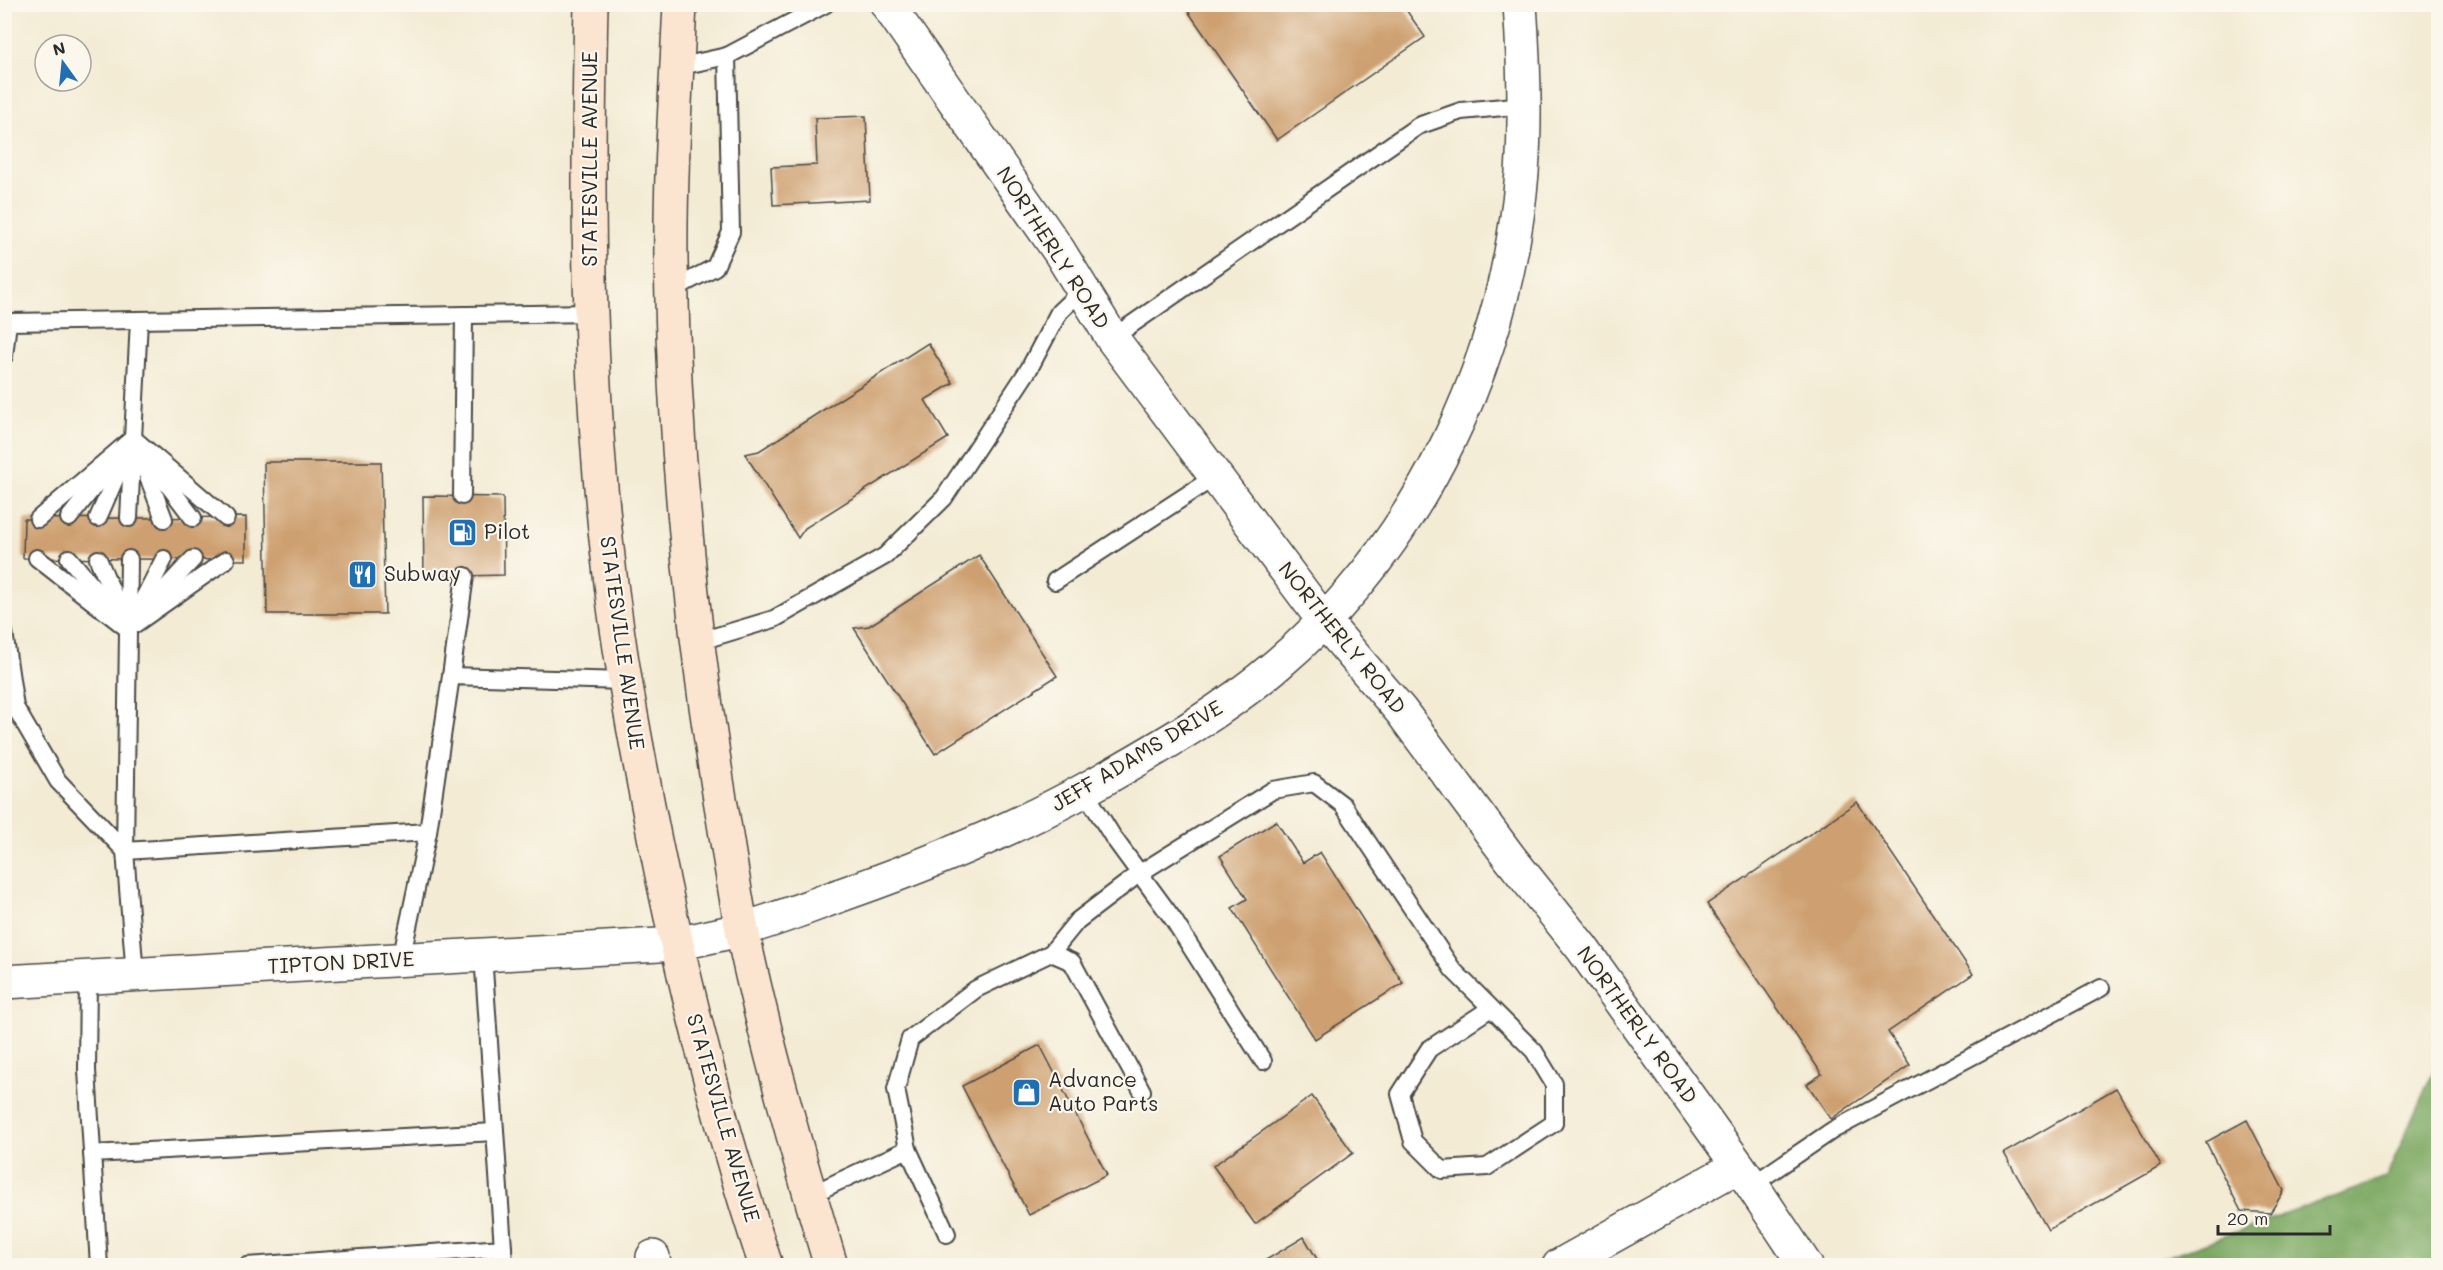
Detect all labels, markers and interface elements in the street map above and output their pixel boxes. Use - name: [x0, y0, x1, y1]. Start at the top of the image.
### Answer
- north arrow: [33, 33, 93, 93]
- text: N: [50, 36, 68, 60]
- street label: STATESVILLE AVENUE: [575, 51, 602, 267]
- street label: NORTHERLY ROAD: [992, 161, 1117, 334]
- fuel station icon: Pilot: [447, 516, 479, 548]
- place label: Pilot: [484, 517, 530, 544]
- street label: STATESVILLE AVENUE: [595, 534, 652, 751]
- street label: NORTHERLY ROAD: [1273, 555, 1413, 719]
- restaurant icon: Subway: [347, 558, 379, 590]
- place label: Subway: [384, 559, 461, 586]
- street label: JEFF ADAMS DRIVE: [1046, 693, 1227, 817]
- street label: NORTHERLY ROAD: [1572, 940, 1704, 1108]
- street label: TIPTON DRIVE: [267, 944, 415, 979]
- street label: STATESVILLE AVENUE: [682, 1010, 767, 1225]
- place label: Advance Auto Parts: [1048, 1065, 1158, 1116]
- shop icon: Advance Auto Parts: [1011, 1076, 1043, 1108]
- scale bar: [2218, 1198, 2330, 1236]
- text: 20 m: [2227, 1206, 2268, 1230]

